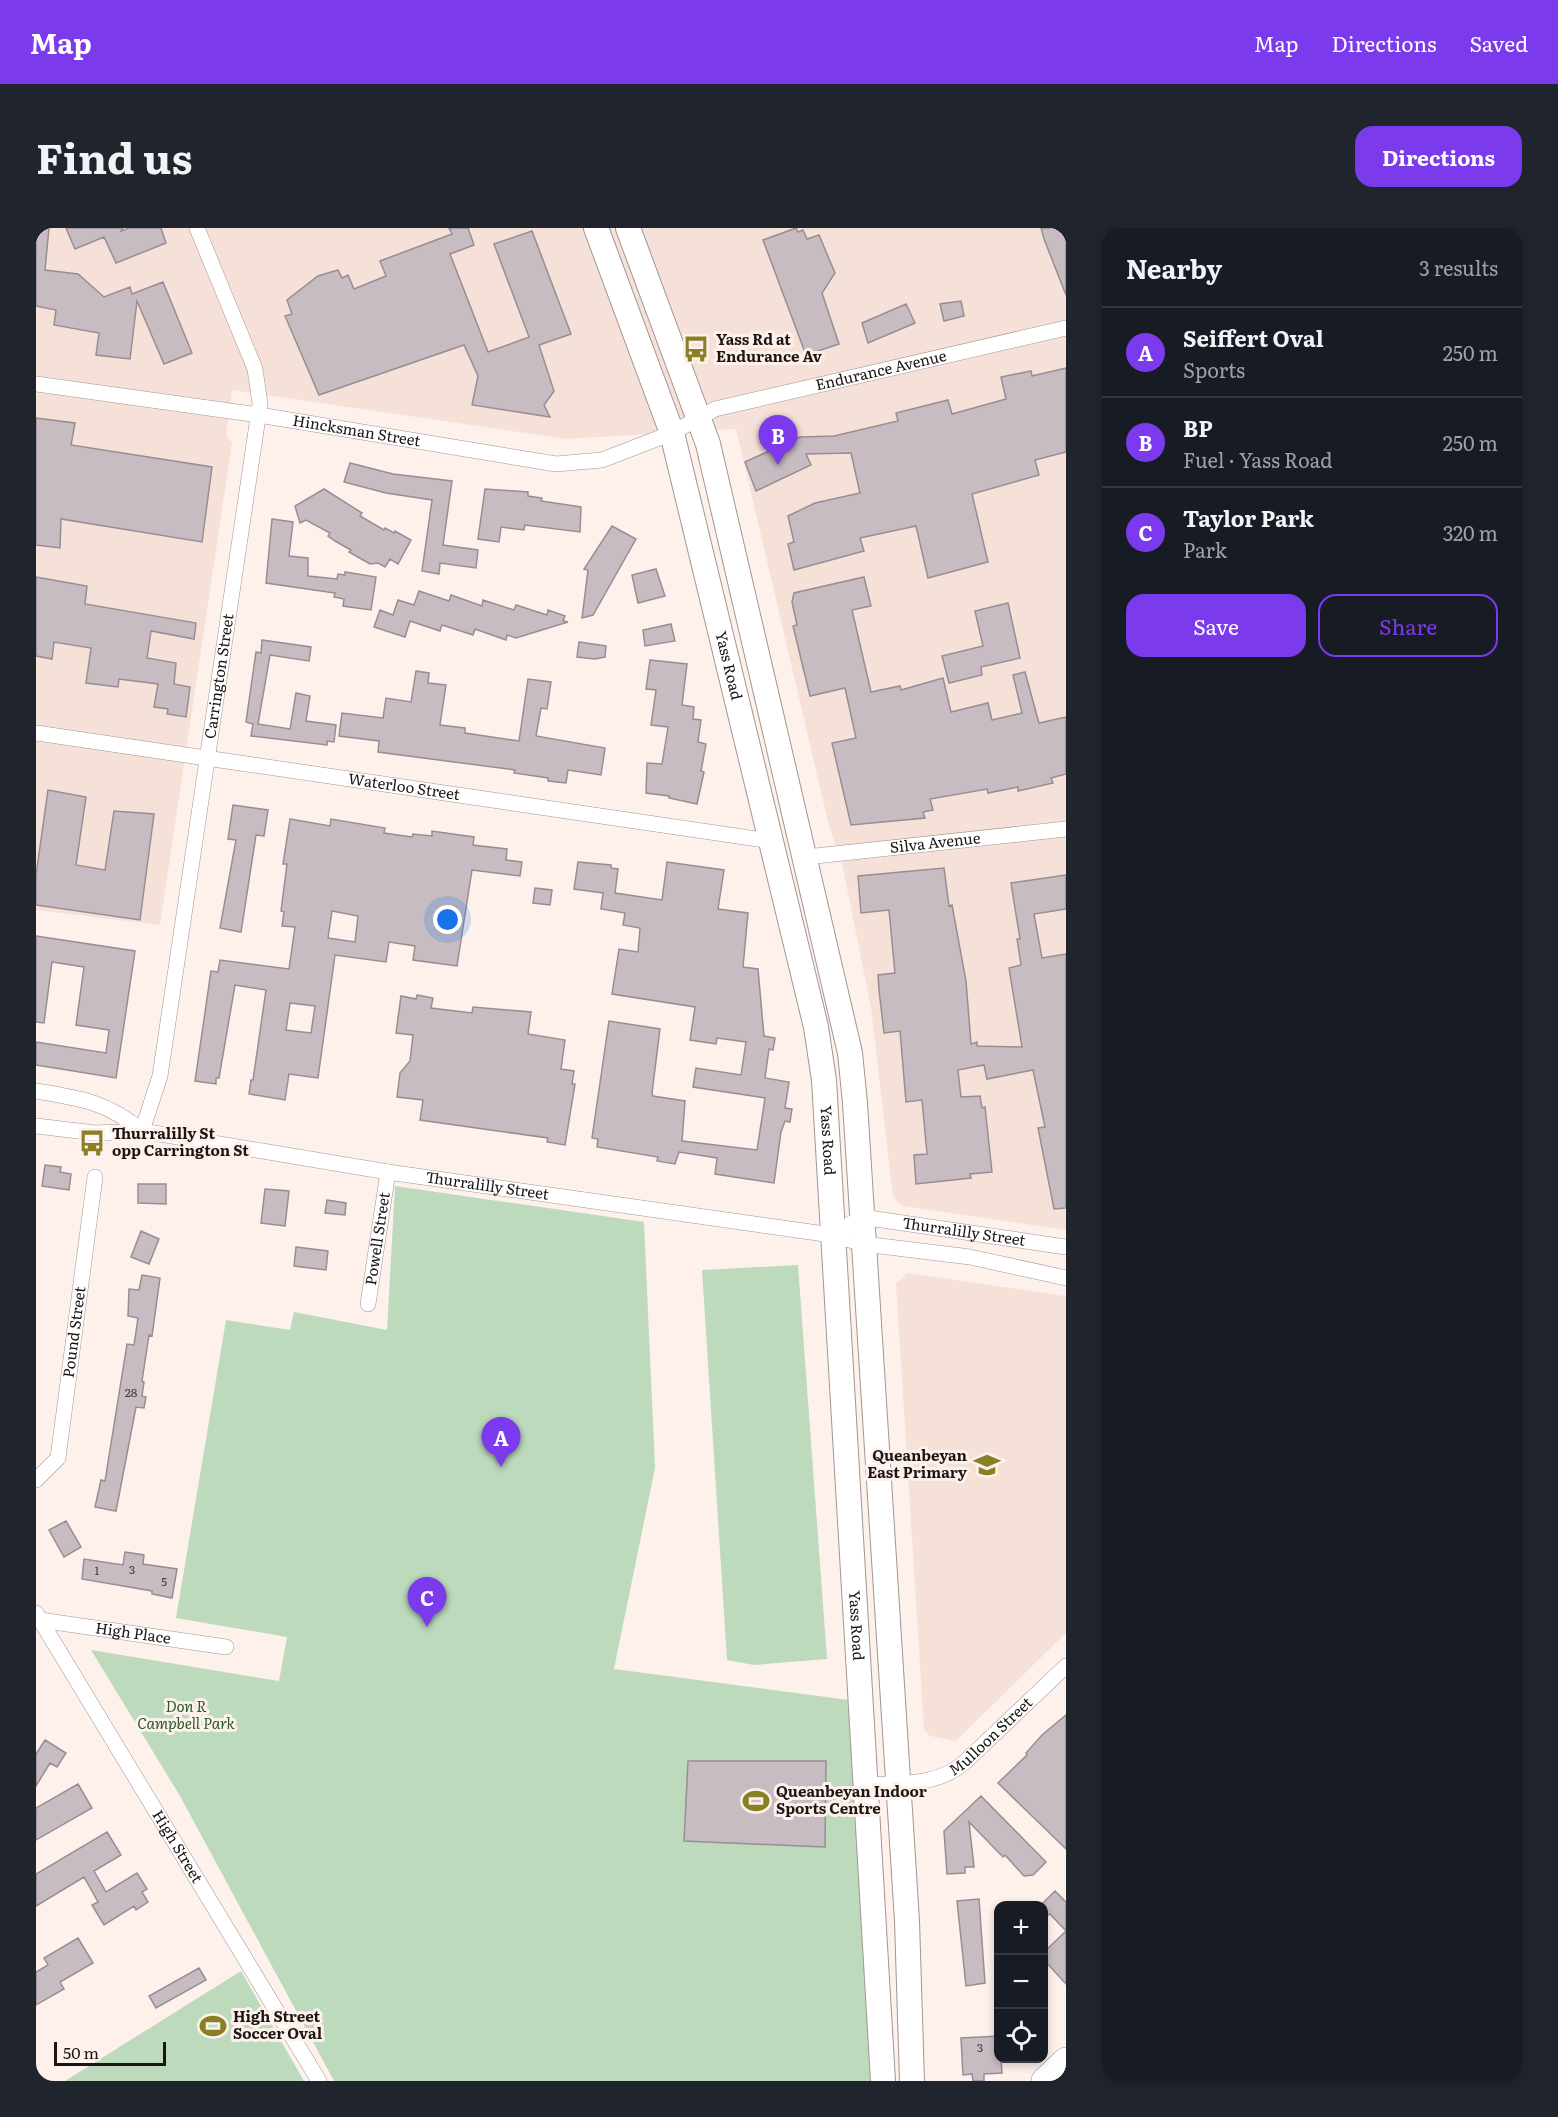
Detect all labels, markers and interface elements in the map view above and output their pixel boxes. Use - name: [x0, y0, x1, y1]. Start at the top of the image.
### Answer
- text: Map: [30, 21, 92, 63]
- text: Map: [1254, 27, 1299, 58]
- text: Directions: [1332, 27, 1437, 58]
- text: Saved: [1470, 27, 1528, 58]
- text: Find us: [36, 125, 193, 187]
- button: Directions: [1355, 126, 1522, 187]
- text: Nearby: [1126, 248, 1222, 287]
- text: 3 results: [1419, 252, 1498, 282]
- text: Seiffert Oval: [1183, 321, 1324, 354]
- place label: Yass Rd at Endurance Av: [716, 327, 823, 367]
- bus stop icon: Yass Rd at Endurance Av: [681, 334, 711, 364]
- text: A: [1138, 337, 1153, 367]
- text: 250 m: [1443, 337, 1498, 367]
- street label: Endurance Avenue: [813, 343, 949, 395]
- text: Sports: [1183, 354, 1245, 384]
- street label: Hincksman Street: [291, 408, 422, 451]
- text: BP: [1183, 411, 1213, 444]
- pin: B: [758, 416, 798, 465]
- text: B: [1139, 427, 1152, 457]
- text: 250 m: [1443, 427, 1498, 457]
- text: Fuel · Yass Road: [1183, 444, 1333, 474]
- text: Taylor Park: [1183, 501, 1314, 534]
- text: C: [1138, 517, 1153, 547]
- text: 320 m: [1443, 517, 1498, 547]
- text: Park: [1183, 534, 1227, 564]
- button: Save: [1126, 594, 1306, 657]
- button: Share: [1318, 594, 1498, 657]
- street label: Carrington Street: [197, 612, 239, 740]
- street label: Yass Road: [710, 628, 749, 702]
- street label: Waterloo Street: [347, 766, 462, 805]
- street label: Silva Avenue: [889, 825, 982, 858]
- your location: [433, 905, 462, 934]
- street label: Yass Road: [816, 1105, 843, 1176]
- place label: Thurralilly St opp Carrington St: [112, 1121, 249, 1161]
- bus stop icon: Thurralilly St opp Carrington St: [77, 1128, 107, 1158]
- street label: Thurralilly Street: [424, 1164, 550, 1205]
- street label: Powell Street: [358, 1190, 395, 1287]
- street label: Thurralilly Street: [901, 1210, 1027, 1251]
- street label: Pound Street: [56, 1285, 91, 1379]
- house number: 28: [125, 1383, 138, 1401]
- pin: A: [482, 1418, 520, 1467]
- place label: Queanbeyan East Primary: [867, 1443, 968, 1483]
- school or university icon: Queanbeyan East Primary: [972, 1450, 1002, 1480]
- house number: 3: [129, 1560, 135, 1578]
- house number: 1: [95, 1561, 100, 1579]
- house number: 5: [161, 1572, 167, 1590]
- pin: C: [408, 1578, 446, 1627]
- street label: Yass Road: [844, 1590, 871, 1661]
- street label: High Place: [94, 1615, 173, 1649]
- street label: Mulloon Street: [944, 1691, 1037, 1781]
- park label: Don R Campbell Park: [137, 1694, 236, 1734]
- place label: Queanbeyan Indoor Sports Centre: [776, 1779, 927, 1819]
- sports icon: Queanbeyan Indoor Sports Centre: [741, 1786, 771, 1816]
- street label: High Street: [148, 1805, 210, 1887]
- map controls: [994, 1901, 1048, 2063]
- button: +: [994, 1901, 1048, 1955]
- button: −: [994, 1955, 1048, 2009]
- place label: High Street Soccer Oval: [233, 2004, 323, 2044]
- button: locate: [994, 2009, 1048, 2063]
- sports icon: High Street Soccer Oval: [198, 2011, 228, 2041]
- house number: 3: [977, 2038, 983, 2056]
- scale bar: [54, 2039, 166, 2066]
- text: 50 m: [63, 2040, 99, 2064]

